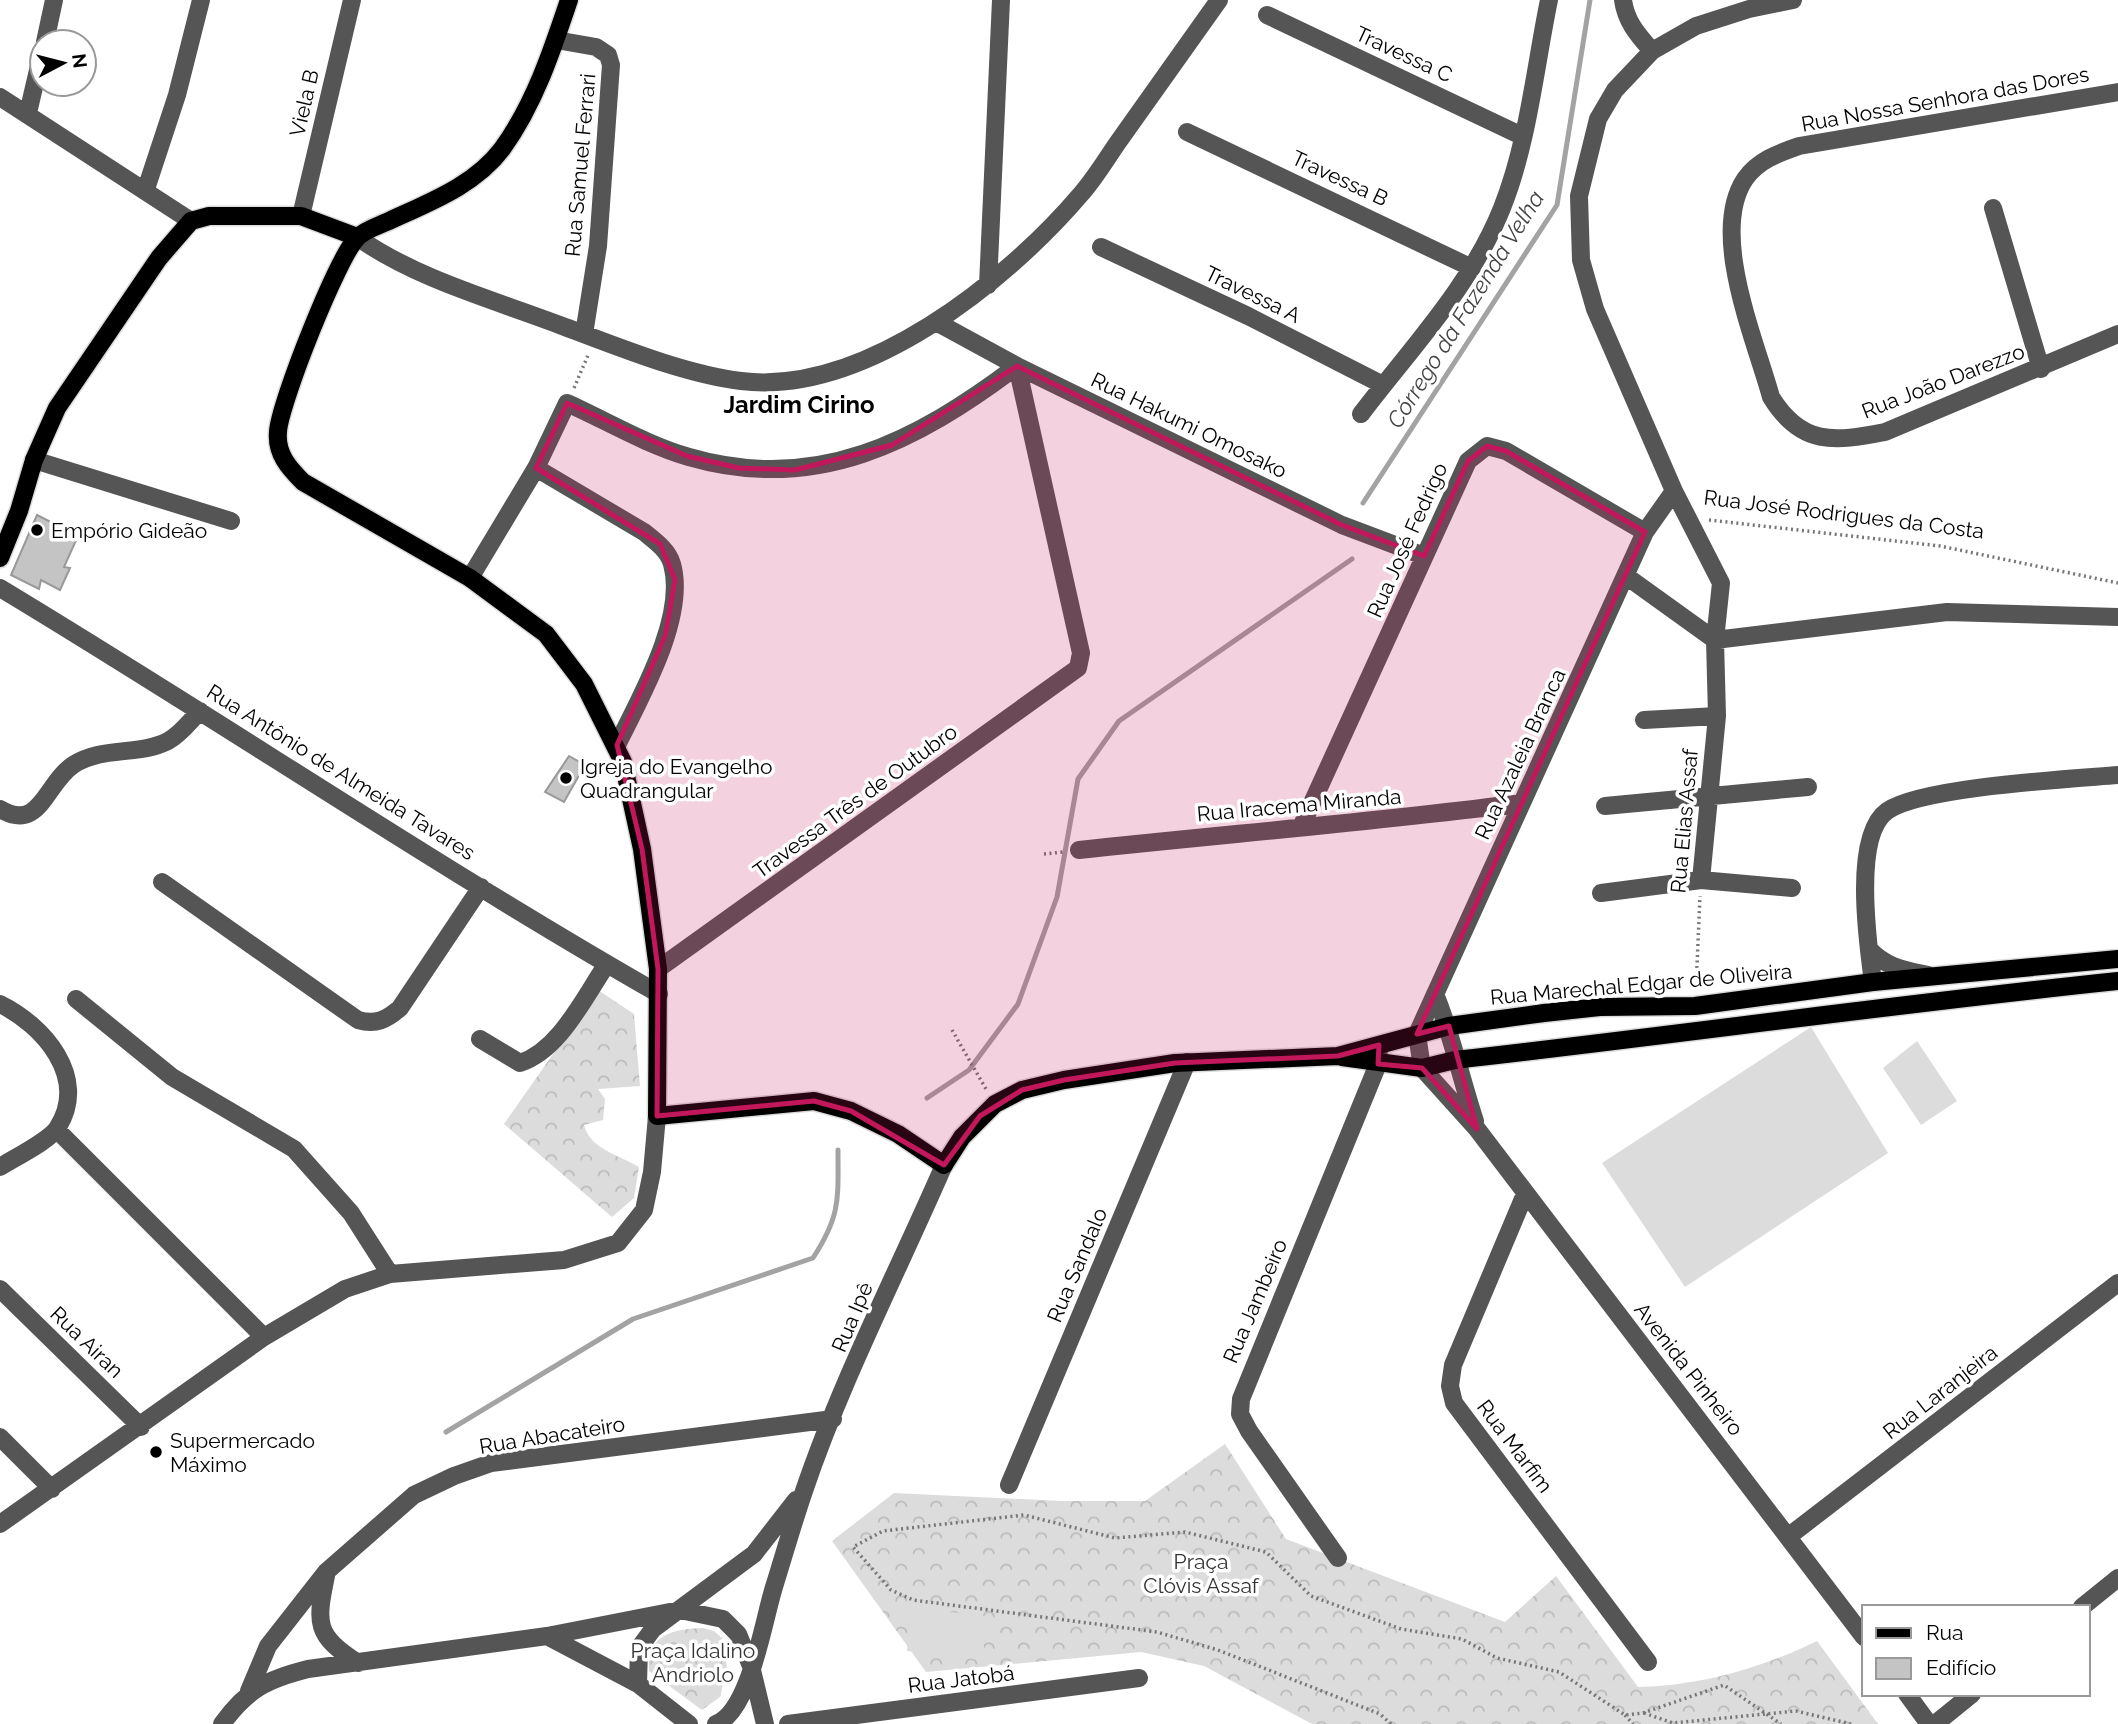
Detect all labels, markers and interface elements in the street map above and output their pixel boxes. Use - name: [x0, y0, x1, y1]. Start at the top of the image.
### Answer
- street label: Travessa C: [1352, 21, 1456, 87]
- north arrow: [28, 28, 98, 98]
- text: N: [68, 52, 92, 69]
- street label: Rua Nossa Senhora das Dores: [1799, 61, 2091, 137]
- street label: Viela B: [284, 67, 324, 139]
- street label: Rua Samuel Ferrari: [560, 72, 600, 258]
- street label: Travessa B: [1288, 145, 1392, 211]
- water label: Córrego da Fazenda Velha: [1381, 185, 1549, 433]
- street label: Travessa A: [1201, 260, 1305, 328]
- street label: Rua João Darezzo: [1858, 338, 2028, 424]
- street label: Rua Hakumi Omosako: [1087, 367, 1291, 483]
- district label: Jardim Cirino: [723, 390, 875, 419]
- street label: Rua José Fedrigo: [1362, 459, 1452, 621]
- street label: Rua José Rodrigues da Costa: [1703, 484, 1985, 544]
- place label: Empório Gideão: [51, 518, 207, 543]
- marker: Empório Gideão: [29, 522, 45, 538]
- street label: Rua Azaleia Branca: [1469, 665, 1571, 843]
- street label: Rua Antônio de Almeida Tavares: [202, 679, 480, 865]
- street label: Travessa Três de Outubro: [748, 719, 962, 883]
- street label: Rua Elias Assaf: [1665, 747, 1703, 894]
- place label: Igreja do Evangelho Quadrangular: [580, 754, 773, 803]
- marker: Igreja do Evangelho Quadrangular: [558, 770, 574, 786]
- street label: Rua Iracema Miranda: [1196, 784, 1402, 826]
- street label: Rua Marechal Edgar de Oliveira: [1489, 958, 1793, 1010]
- street label: Rua Sandalo: [1042, 1204, 1112, 1326]
- street label: Rua Jambeiro: [1218, 1235, 1292, 1367]
- street label: Rua Ipê: [826, 1278, 878, 1356]
- street label: Avenida Pinheiro: [1629, 1298, 1749, 1440]
- street label: Rua Airan: [45, 1301, 129, 1383]
- street label: Rua Laranjeira: [1878, 1340, 2002, 1444]
- street label: Rua Marfim: [1472, 1395, 1558, 1497]
- street label: Rua Abacateiro: [477, 1411, 627, 1459]
- place label: Supermercado Máximo: [170, 1428, 315, 1477]
- marker: Supermercado Máximo: [148, 1444, 164, 1460]
- park label: Praça Clóvis Assaf: [1143, 1549, 1260, 1598]
- legend: [1862, 1605, 2090, 1696]
- text: Rua: [1926, 1620, 1963, 1645]
- park label: Praça Idalino Andriolo: [631, 1638, 755, 1687]
- text: Edifício: [1926, 1655, 1996, 1680]
- street label: Rua Jatobá: [906, 1660, 1016, 1698]

